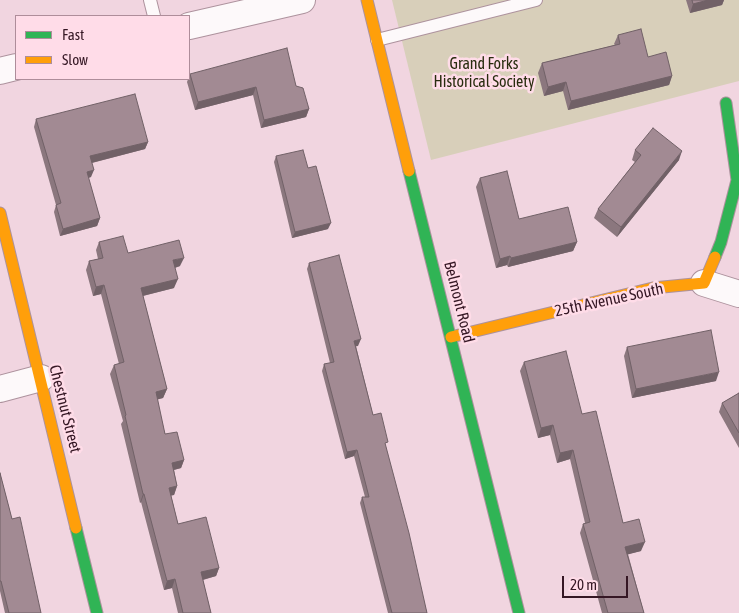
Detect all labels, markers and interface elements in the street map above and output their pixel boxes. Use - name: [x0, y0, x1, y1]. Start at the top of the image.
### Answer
- legend: [15, 15, 190, 80]
- text: Fast: [62, 26, 84, 43]
- text: Slow: [62, 51, 88, 68]
- park label: Grand Forks Historical Society: [433, 54, 535, 92]
- street label: Belmont Road: [440, 259, 478, 345]
- street label: 25th Avenue South: [553, 279, 665, 321]
- street label: Chestnut Street: [45, 363, 85, 455]
- scale bar: [564, 566, 630, 598]
- text: 20 m: [570, 576, 597, 593]

